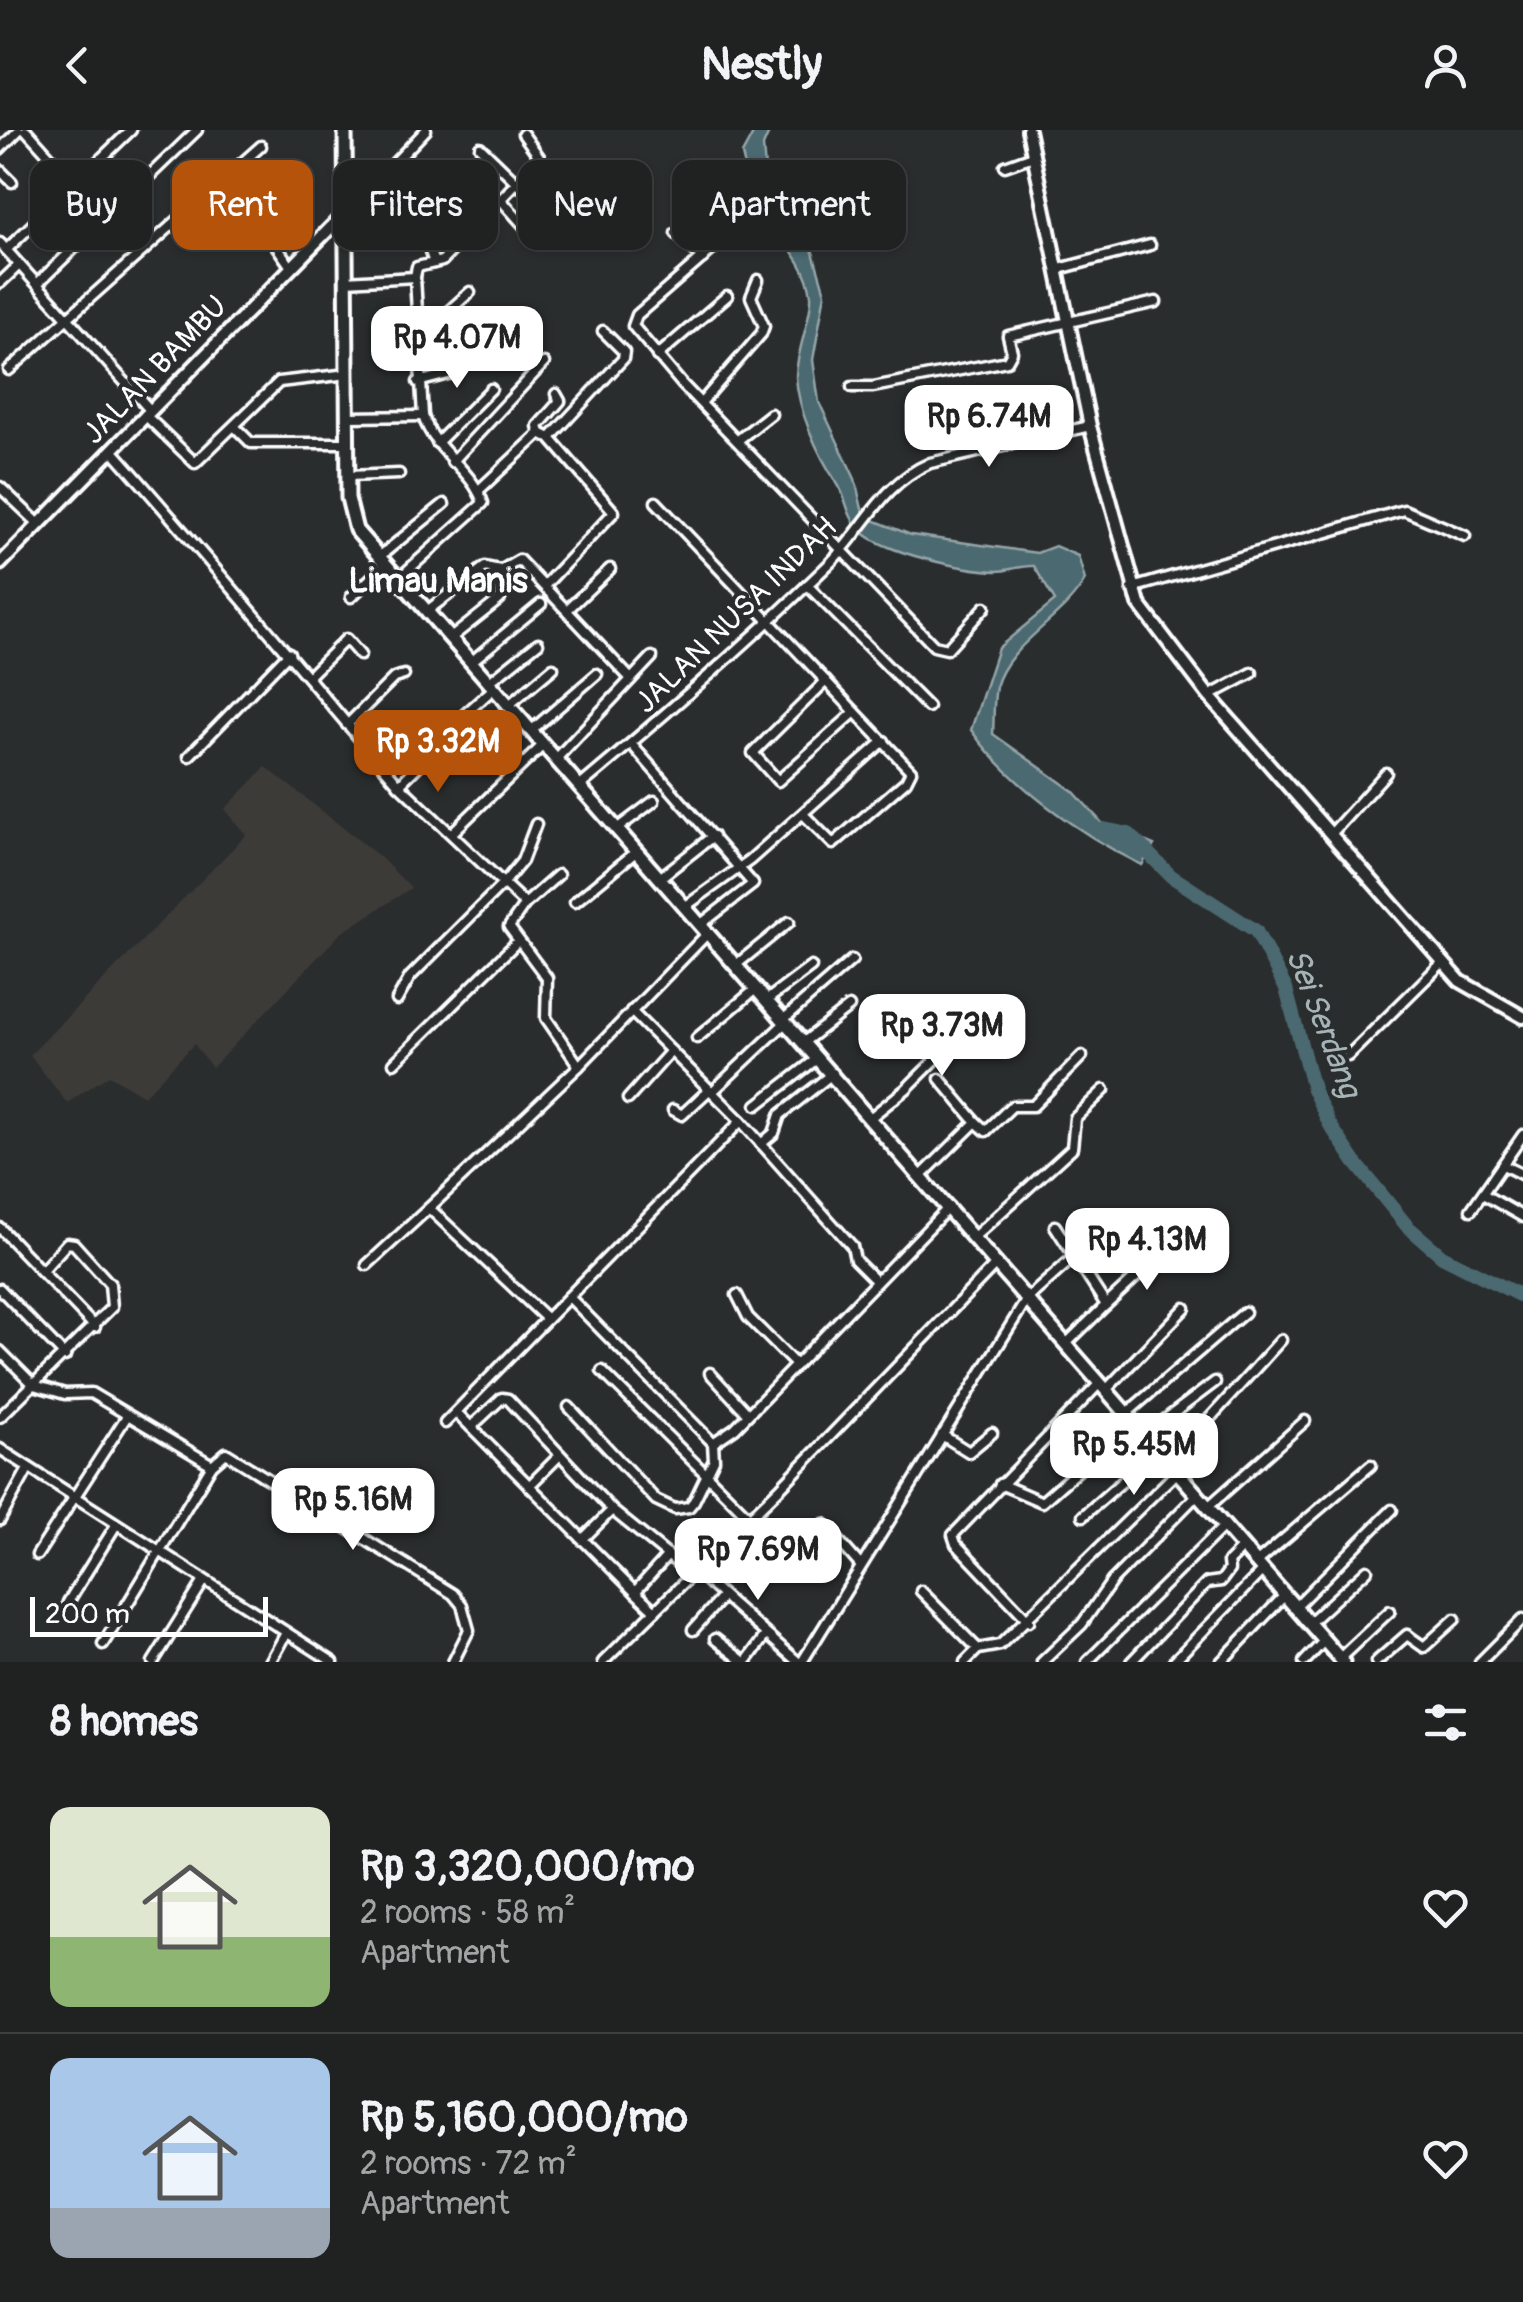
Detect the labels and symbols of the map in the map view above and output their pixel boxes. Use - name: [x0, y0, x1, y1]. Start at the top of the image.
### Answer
- street label: JALAN BAMBU: [75, 288, 235, 452]
- pin: Rp 4.07M: [354, 306, 560, 391]
- pin: Rp 6.74M: [886, 385, 1092, 470]
- street label: JALAN NUSA INDAH: [627, 509, 845, 721]
- district label: Limau Manis: [348, 559, 528, 603]
- pin: Rp 3.32M: [335, 710, 541, 795]
- water label: Sei Serdang: [1276, 943, 1371, 1106]
- pin: Rp 3.73M: [839, 994, 1045, 1079]
- pin: Rp 4.13M: [1044, 1208, 1250, 1293]
- pin: Rp 5.45M: [1031, 1413, 1237, 1498]
- pin: Rp 5.16M: [250, 1468, 456, 1553]
- pin: Rp 7.69M: [655, 1518, 861, 1603]
- scale bar: [30, 1592, 268, 1636]

